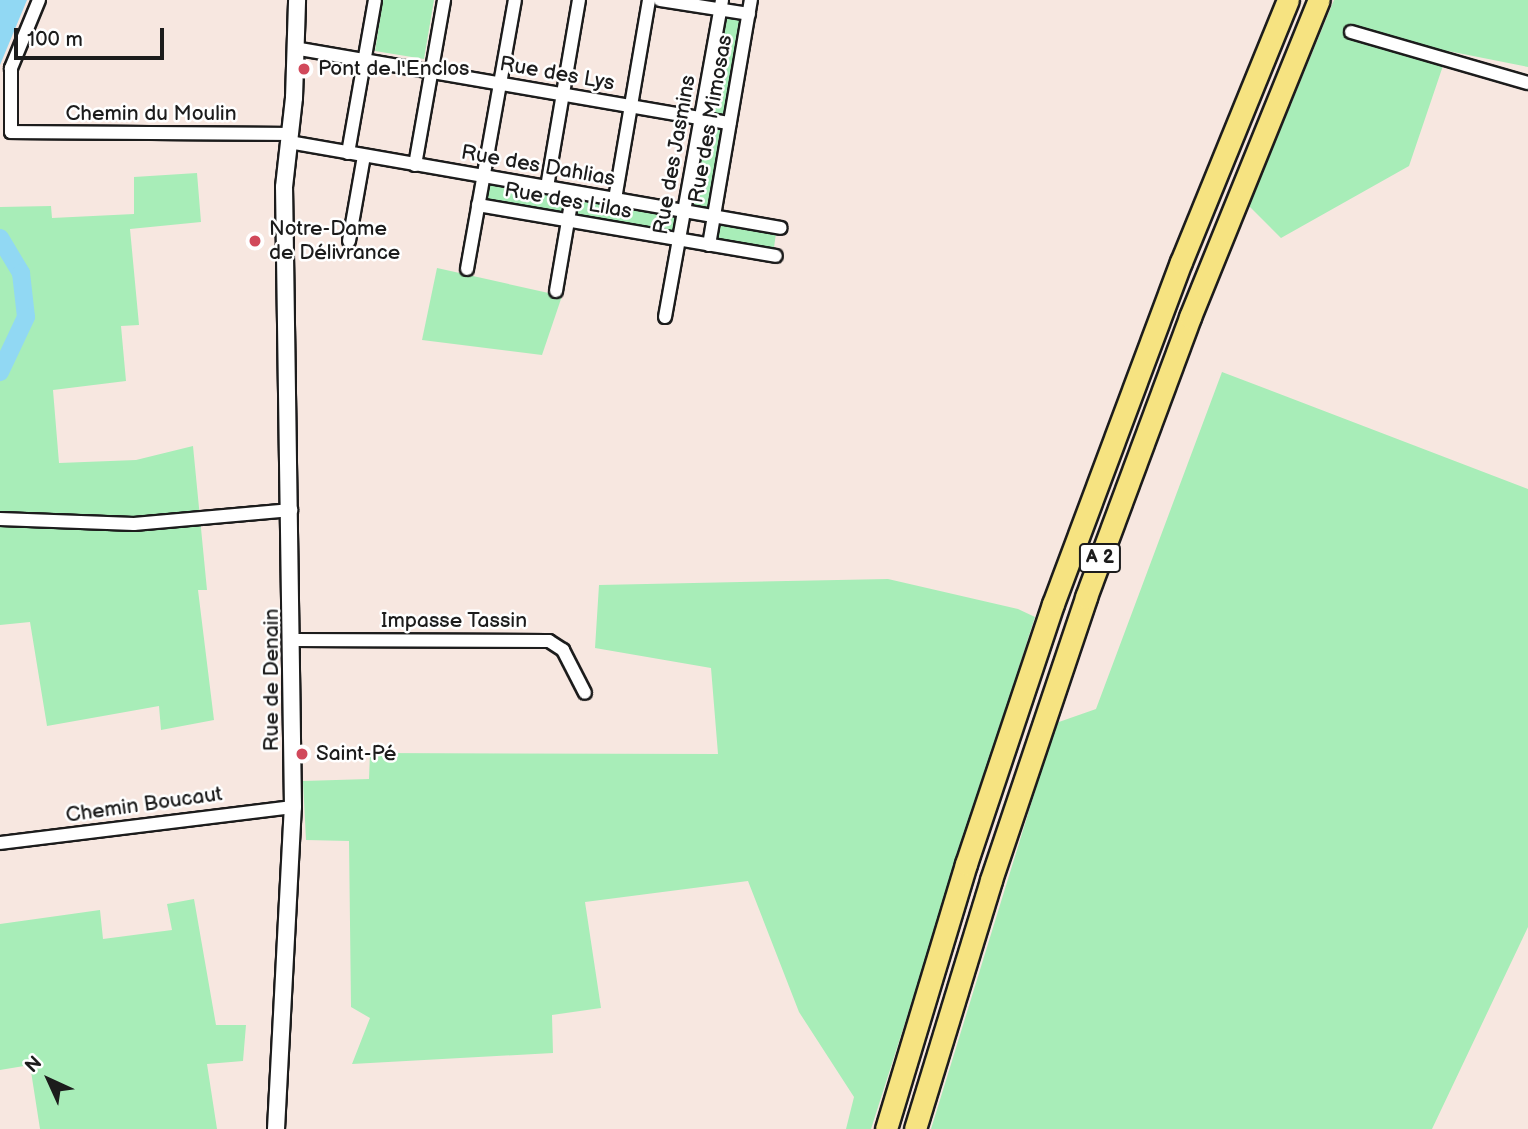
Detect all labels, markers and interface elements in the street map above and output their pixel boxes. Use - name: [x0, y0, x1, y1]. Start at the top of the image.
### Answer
- scale bar: [18, 14, 168, 58]
- text: 100 m: [27, 27, 83, 52]
- street label: Rue des Mimosas: [684, 33, 738, 205]
- street label: Rue des Lys: [498, 52, 616, 96]
- place label: Pont de l'Enclos: [318, 56, 470, 82]
- marker: Pont de l'Enclos: [296, 61, 312, 77]
- street label: Rue des Jasmins: [648, 73, 702, 237]
- street label: Chemin du Moulin: [65, 101, 237, 127]
- street label: Rue des Dahlias: [459, 140, 617, 192]
- street label: Rue des Lilas: [502, 177, 634, 225]
- place label: Notre-Dame de Délivrance: [269, 216, 400, 266]
- marker: Notre-Dame de Délivrance: [247, 233, 263, 249]
- road number: A 2: [1077, 542, 1123, 573]
- street label: Impasse Tassin: [381, 608, 527, 634]
- street label: Rue de Denain: [259, 609, 285, 751]
- place label: Saint-Pé: [316, 741, 396, 767]
- marker: Saint-Pé: [294, 746, 310, 762]
- street label: Chemin Boucaut: [64, 782, 224, 828]
- north arrow: [14, 1045, 84, 1115]
- text: N: [21, 1052, 47, 1078]

